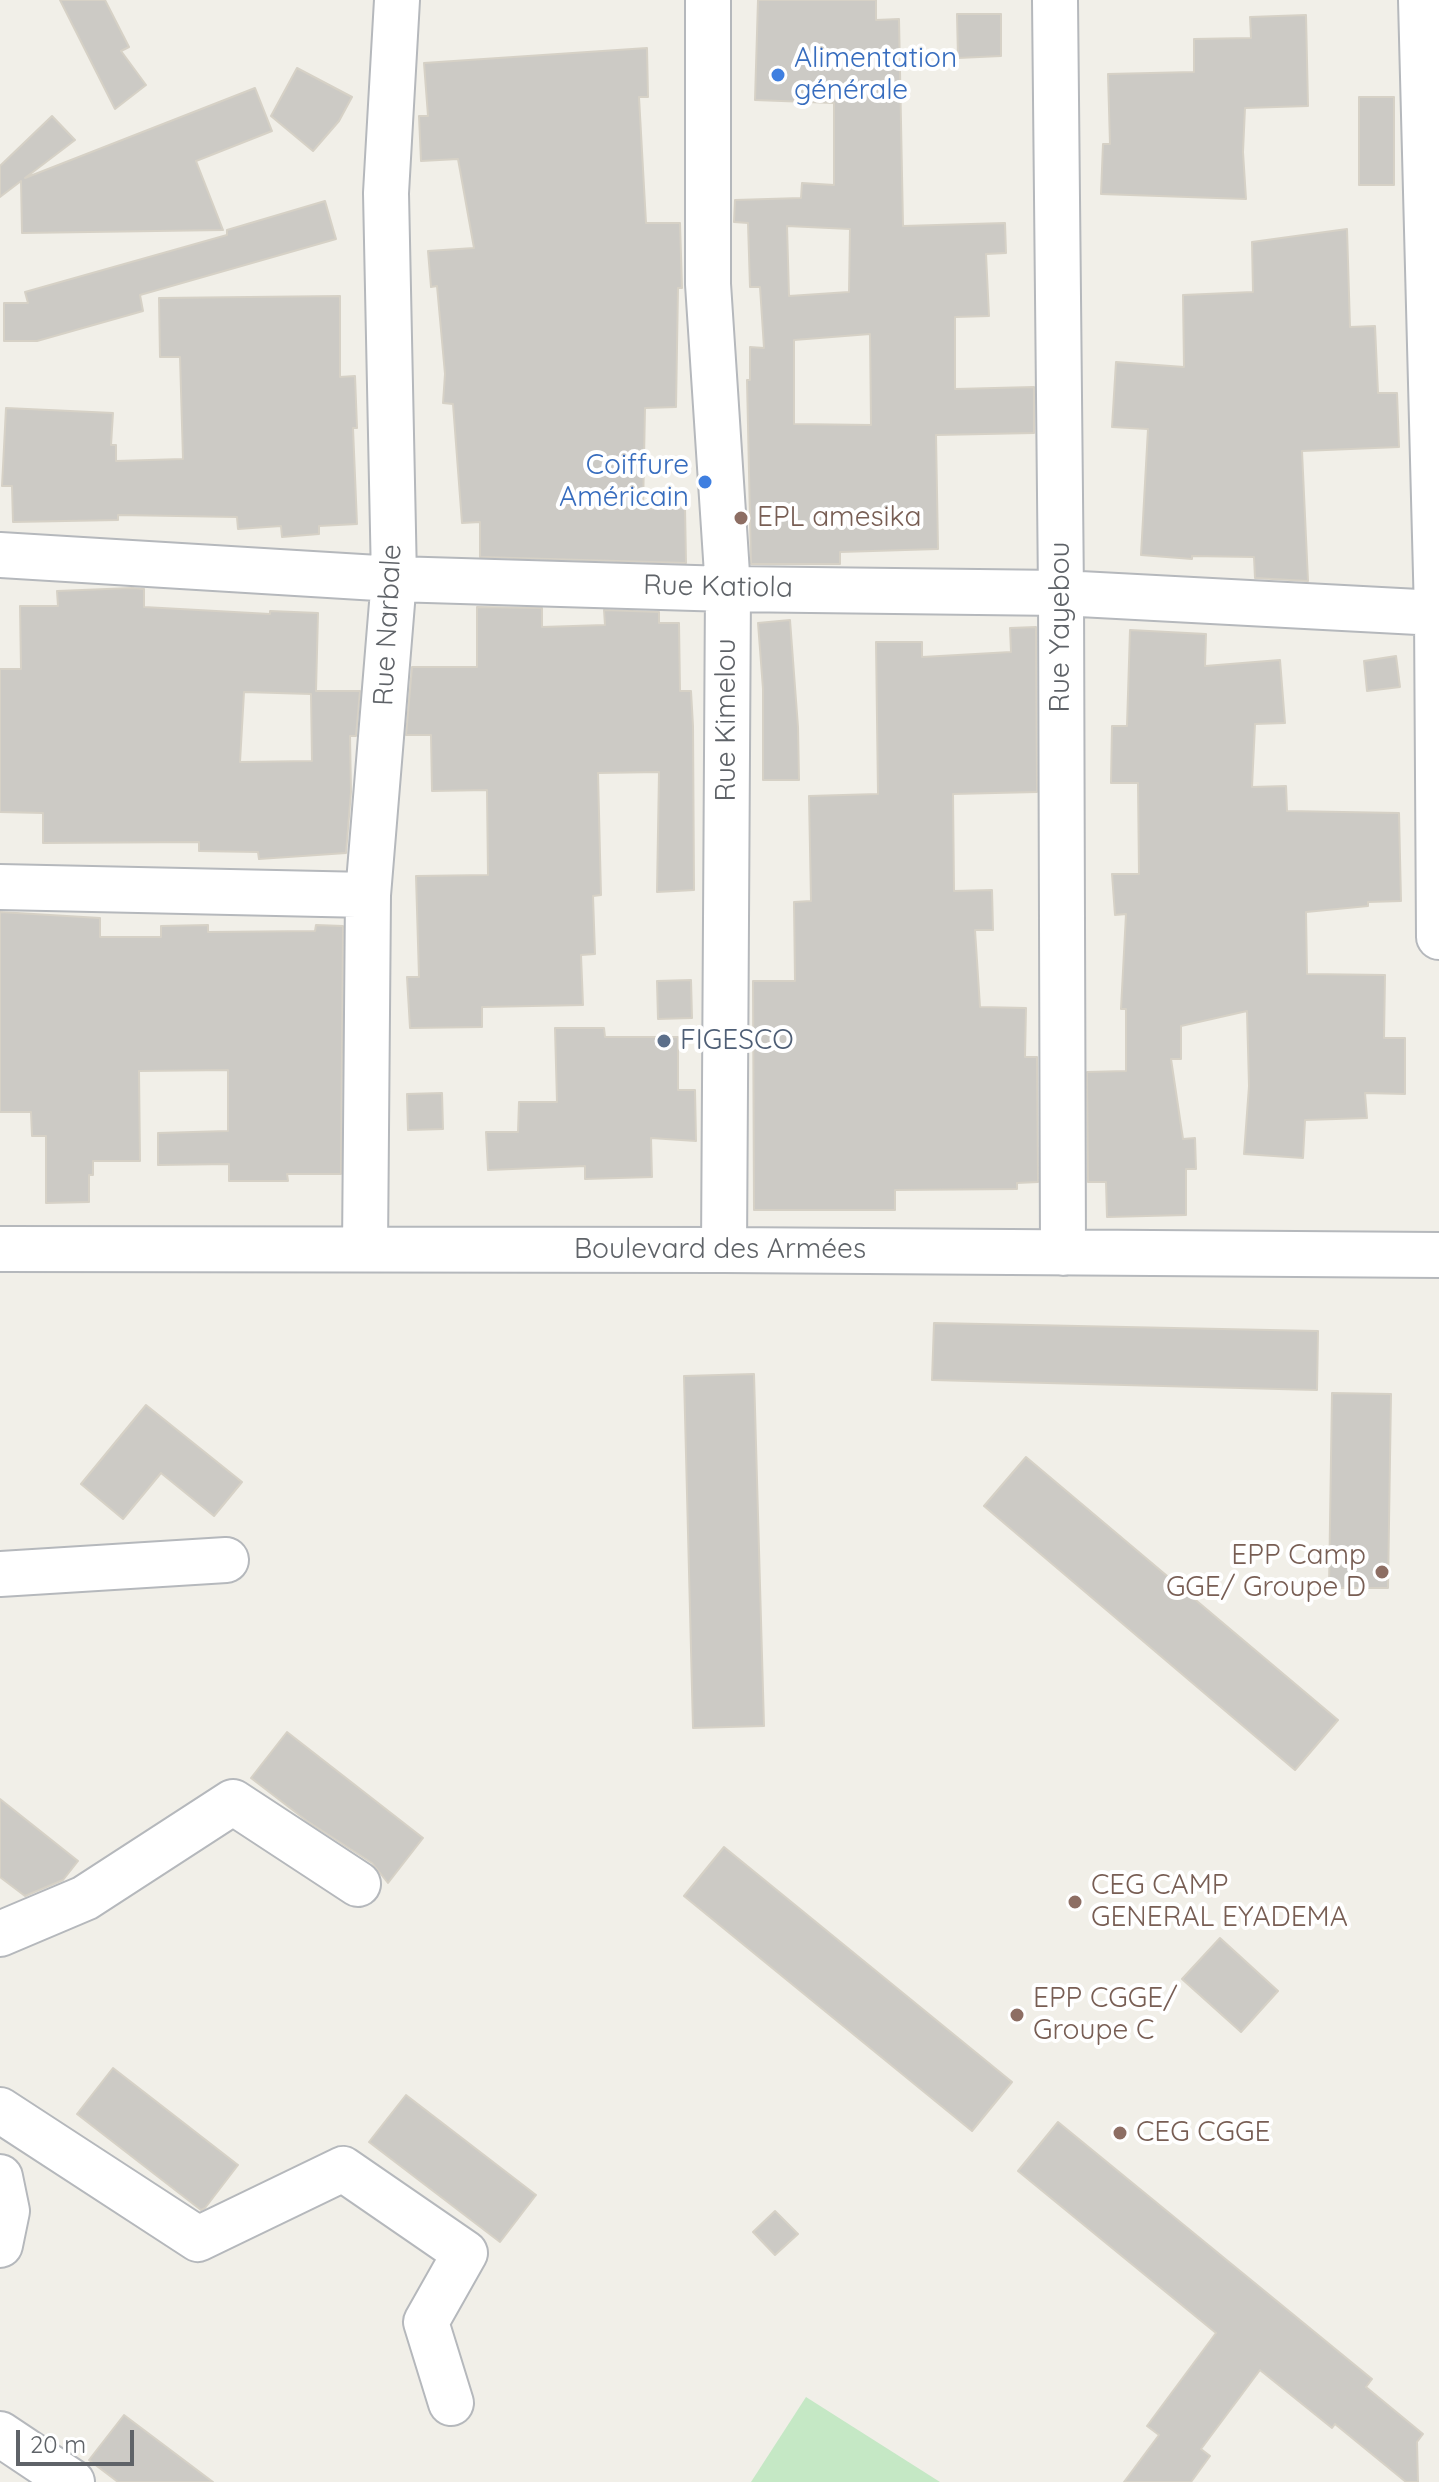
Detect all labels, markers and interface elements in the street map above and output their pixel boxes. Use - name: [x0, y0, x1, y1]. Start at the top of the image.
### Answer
- place label: Alimentation générale: [794, 42, 957, 108]
- marker: Alimentation générale: [769, 66, 787, 84]
- place label: Coiffure Américain: [559, 449, 689, 515]
- marker: Coiffure Américain: [696, 473, 714, 491]
- place label: EPL amesika: [757, 501, 921, 535]
- marker: EPL amesika: [732, 509, 750, 527]
- street label: Rue Yayebou: [1044, 542, 1078, 712]
- street label: Rue Narbale: [367, 543, 409, 707]
- street label: Rue Katiola: [643, 569, 793, 605]
- street label: Rue Kimelou: [710, 638, 744, 802]
- place label: FIGESCO: [680, 1024, 794, 1058]
- marker: FIGESCO: [655, 1032, 673, 1050]
- street label: Boulevard des Armées: [574, 1233, 866, 1267]
- place label: EPP Camp GGE/ Groupe D: [1166, 1539, 1366, 1605]
- marker: EPP Camp GGE/ Groupe D: [1373, 1563, 1391, 1581]
- place label: CEG CAMP GENERAL EYADEMA: [1091, 1869, 1348, 1935]
- marker: CEG CAMP GENERAL EYADEMA: [1066, 1893, 1084, 1911]
- place label: EPP CGGE/ Groupe C: [1033, 1982, 1178, 2048]
- marker: EPP CGGE/ Groupe C: [1008, 2006, 1026, 2024]
- place label: CEG CGGE: [1136, 2116, 1270, 2150]
- marker: CEG CGGE: [1111, 2124, 1129, 2142]
- scale bar: [20, 2414, 138, 2464]
- text: 20 m: [30, 2429, 86, 2459]

